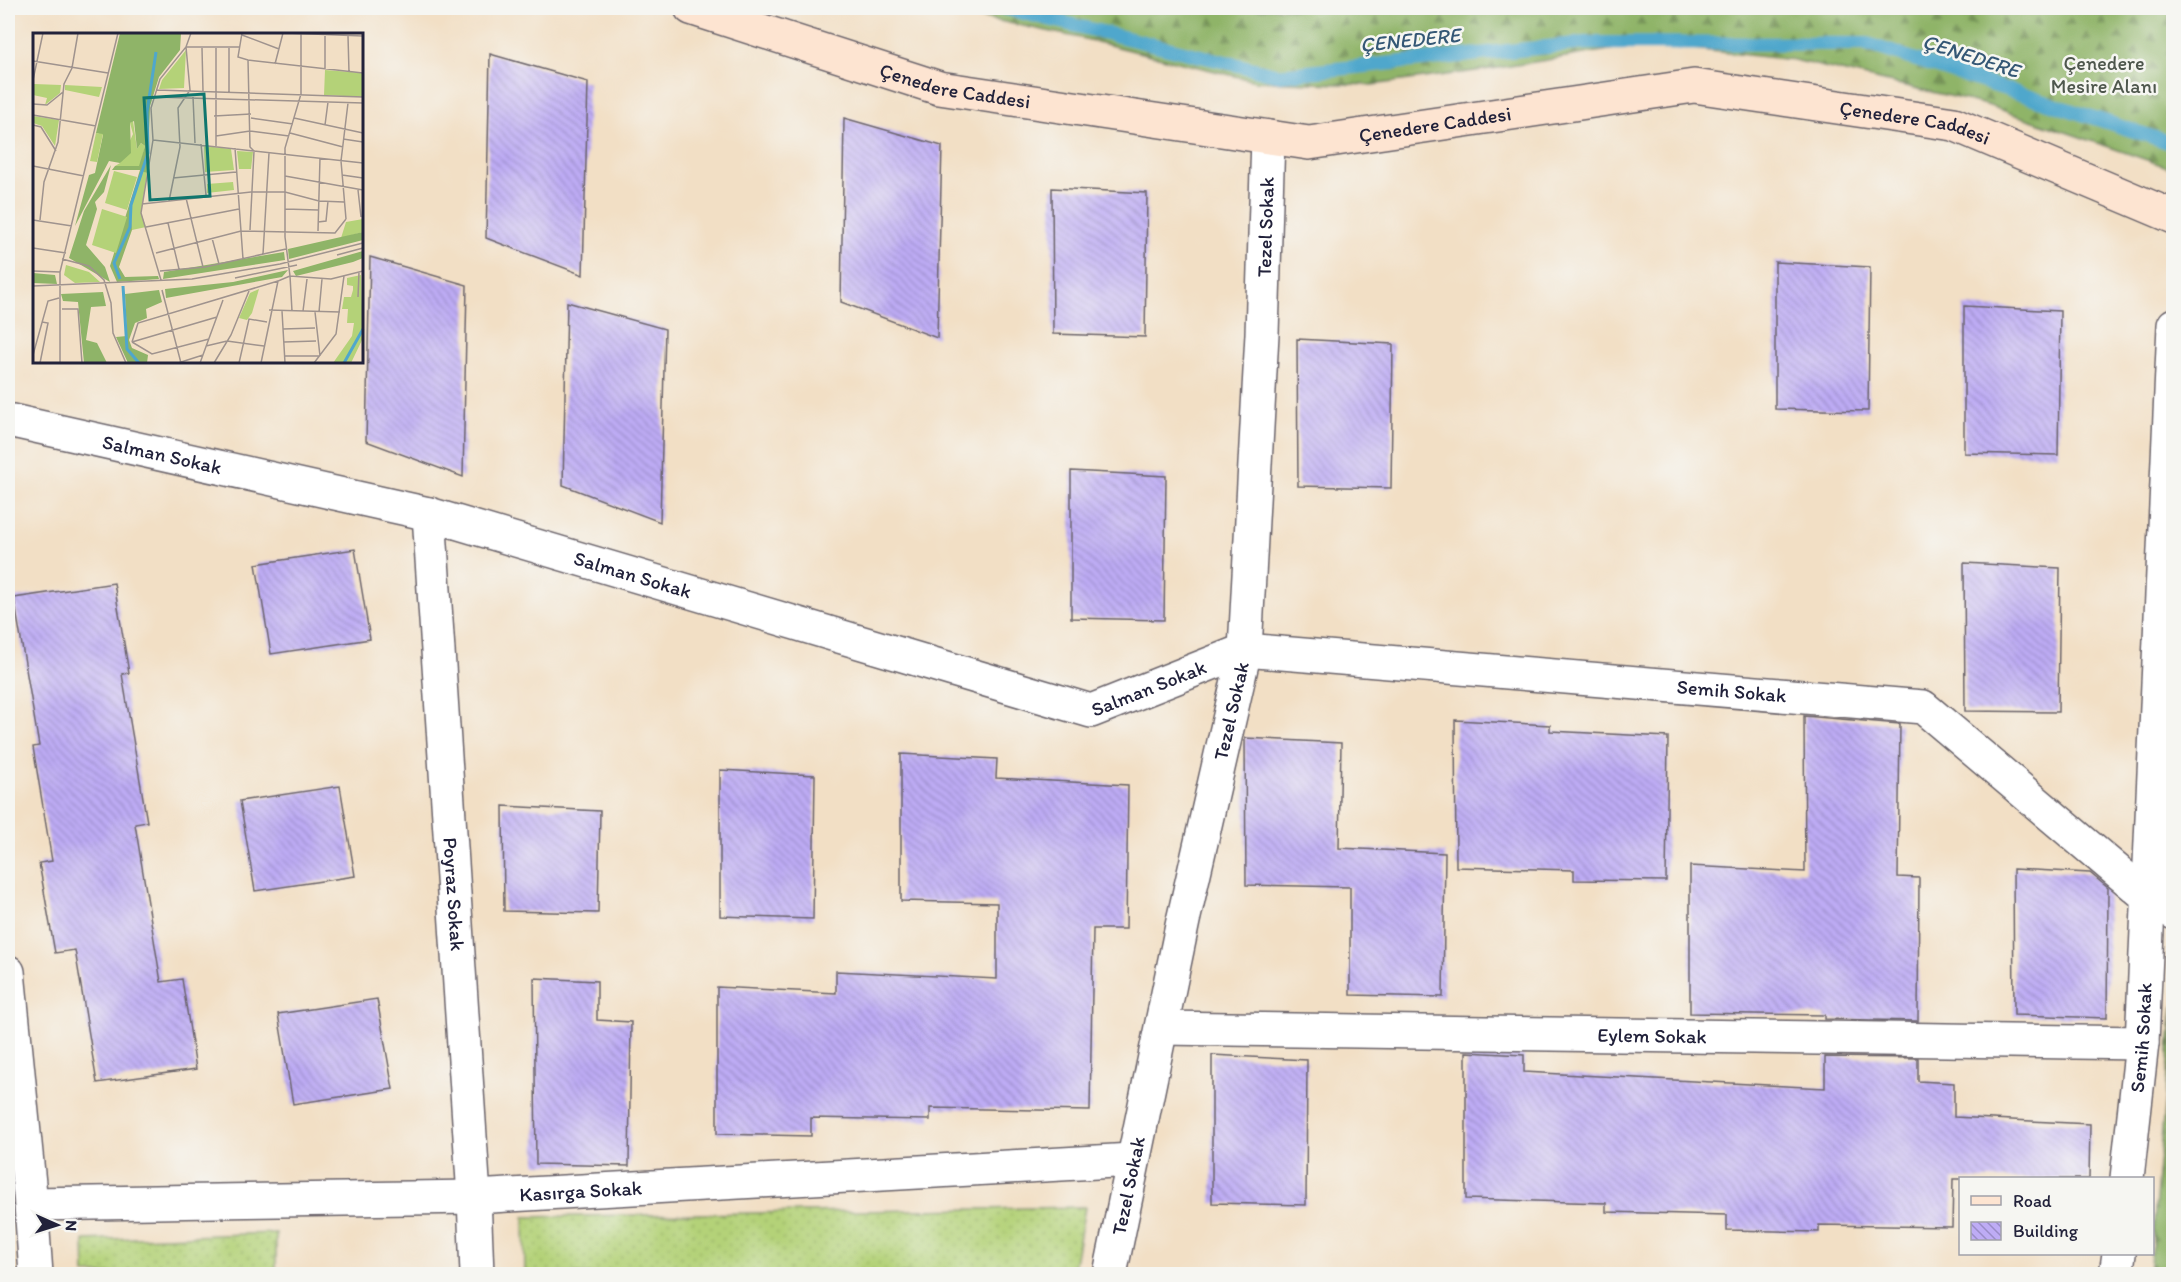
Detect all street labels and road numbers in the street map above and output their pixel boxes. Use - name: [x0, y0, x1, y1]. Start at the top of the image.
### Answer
- street label: Çenedere Caddesi: [877, 58, 1032, 113]
- street label: Çenedere Caddesi: [1838, 95, 1994, 150]
- street label: Çenedere Caddesi: [1357, 101, 1513, 147]
- street label: Tezel Sokak: [1252, 176, 1279, 277]
- street label: Salman Sokak: [100, 429, 224, 479]
- street label: Salman Sokak: [571, 546, 694, 603]
- street label: Salman Sokak: [1088, 655, 1210, 722]
- street label: Tezel Sokak: [1208, 659, 1254, 762]
- street label: Semih Sokak: [1676, 674, 1788, 708]
- street label: Poyraz Sokak: [438, 836, 470, 952]
- street label: Semih Sokak: [2125, 982, 2157, 1094]
- street label: Eylem Sokak: [1597, 1023, 1707, 1048]
- street label: Tezel Sokak: [1106, 1134, 1150, 1237]
- street label: Kasırga Sokak: [519, 1176, 643, 1206]

